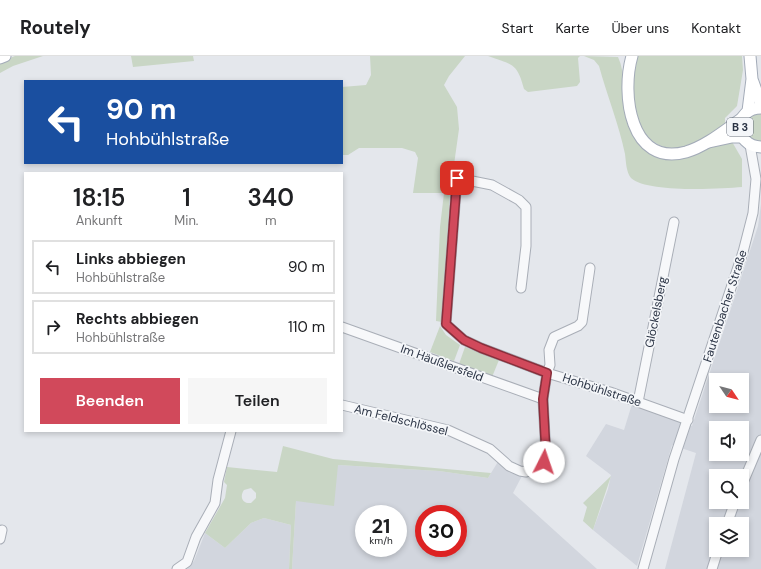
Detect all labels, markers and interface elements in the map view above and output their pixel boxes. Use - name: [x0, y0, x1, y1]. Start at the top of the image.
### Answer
- text: Routely: [20, 15, 91, 40]
- text: Start: [502, 19, 533, 37]
- text: Karte: [555, 19, 589, 37]
- text: Über uns: [611, 19, 669, 37]
- text: Kontakt: [691, 19, 741, 37]
- text: 90 m: [106, 91, 176, 128]
- icon: left: [40, 96, 92, 148]
- road number: B 3: [727, 118, 753, 136]
- text: Hohbühlstraße: [106, 127, 229, 151]
- pin: [440, 161, 474, 195]
- icon: arrive: [446, 167, 468, 189]
- text: 18:15: [73, 182, 125, 213]
- text: 1: [182, 182, 191, 213]
- text: 340: [247, 182, 294, 213]
- text: Ankunft: [76, 212, 123, 229]
- text: Min.: [174, 212, 198, 229]
- text: m: [265, 212, 276, 229]
- street label: Fautenbacher Straße: [699, 248, 751, 364]
- text: Links abbiegen: [76, 249, 186, 269]
- icon: left: [42, 256, 64, 278]
- text: 90 m: [288, 257, 325, 277]
- text: Hohbühlstraße: [76, 269, 165, 286]
- street label: Glöckelsberg: [641, 275, 671, 349]
- text: Rechts abbiegen: [76, 309, 199, 329]
- icon: right: [42, 316, 64, 338]
- text: 110 m: [288, 317, 325, 337]
- text: Hohbühlstraße: [76, 329, 165, 346]
- street label: Im Häußlersfeld: [398, 341, 486, 385]
- street label: Hohbühlstraße: [560, 370, 644, 410]
- north arrow: [709, 373, 749, 413]
- map controls: [709, 373, 749, 557]
- button: Beenden: [40, 378, 180, 424]
- button: Teilen: [188, 378, 327, 424]
- street label: Am Feldschlössel: [352, 401, 450, 439]
- button: sound: [709, 421, 749, 461]
- position arrow: [523, 441, 565, 483]
- button: search: [709, 469, 749, 509]
- speed limit sign: 30: [415, 505, 467, 557]
- text: 21: [372, 513, 390, 539]
- button: layers: [709, 517, 749, 557]
- text: km/h: [369, 534, 393, 547]

